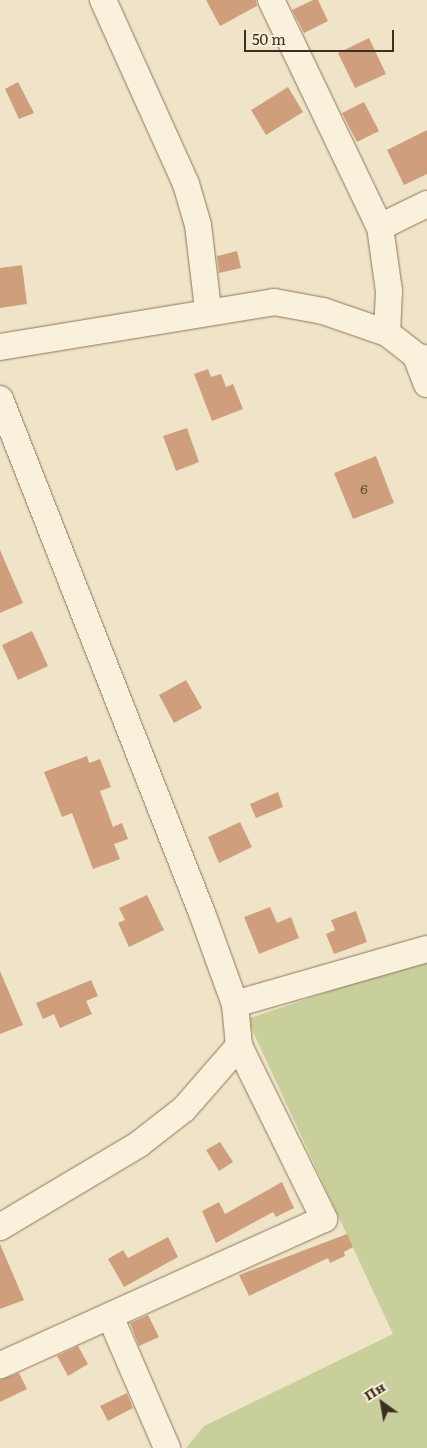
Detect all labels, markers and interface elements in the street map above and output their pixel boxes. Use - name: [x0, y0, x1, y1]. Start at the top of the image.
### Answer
- scale bar: [247, 20, 397, 52]
- text: 50 m: [252, 27, 286, 50]
- house number: 6: [360, 480, 368, 496]
- text: Пн: [360, 1376, 389, 1405]
- north arrow: [357, 1378, 407, 1428]

